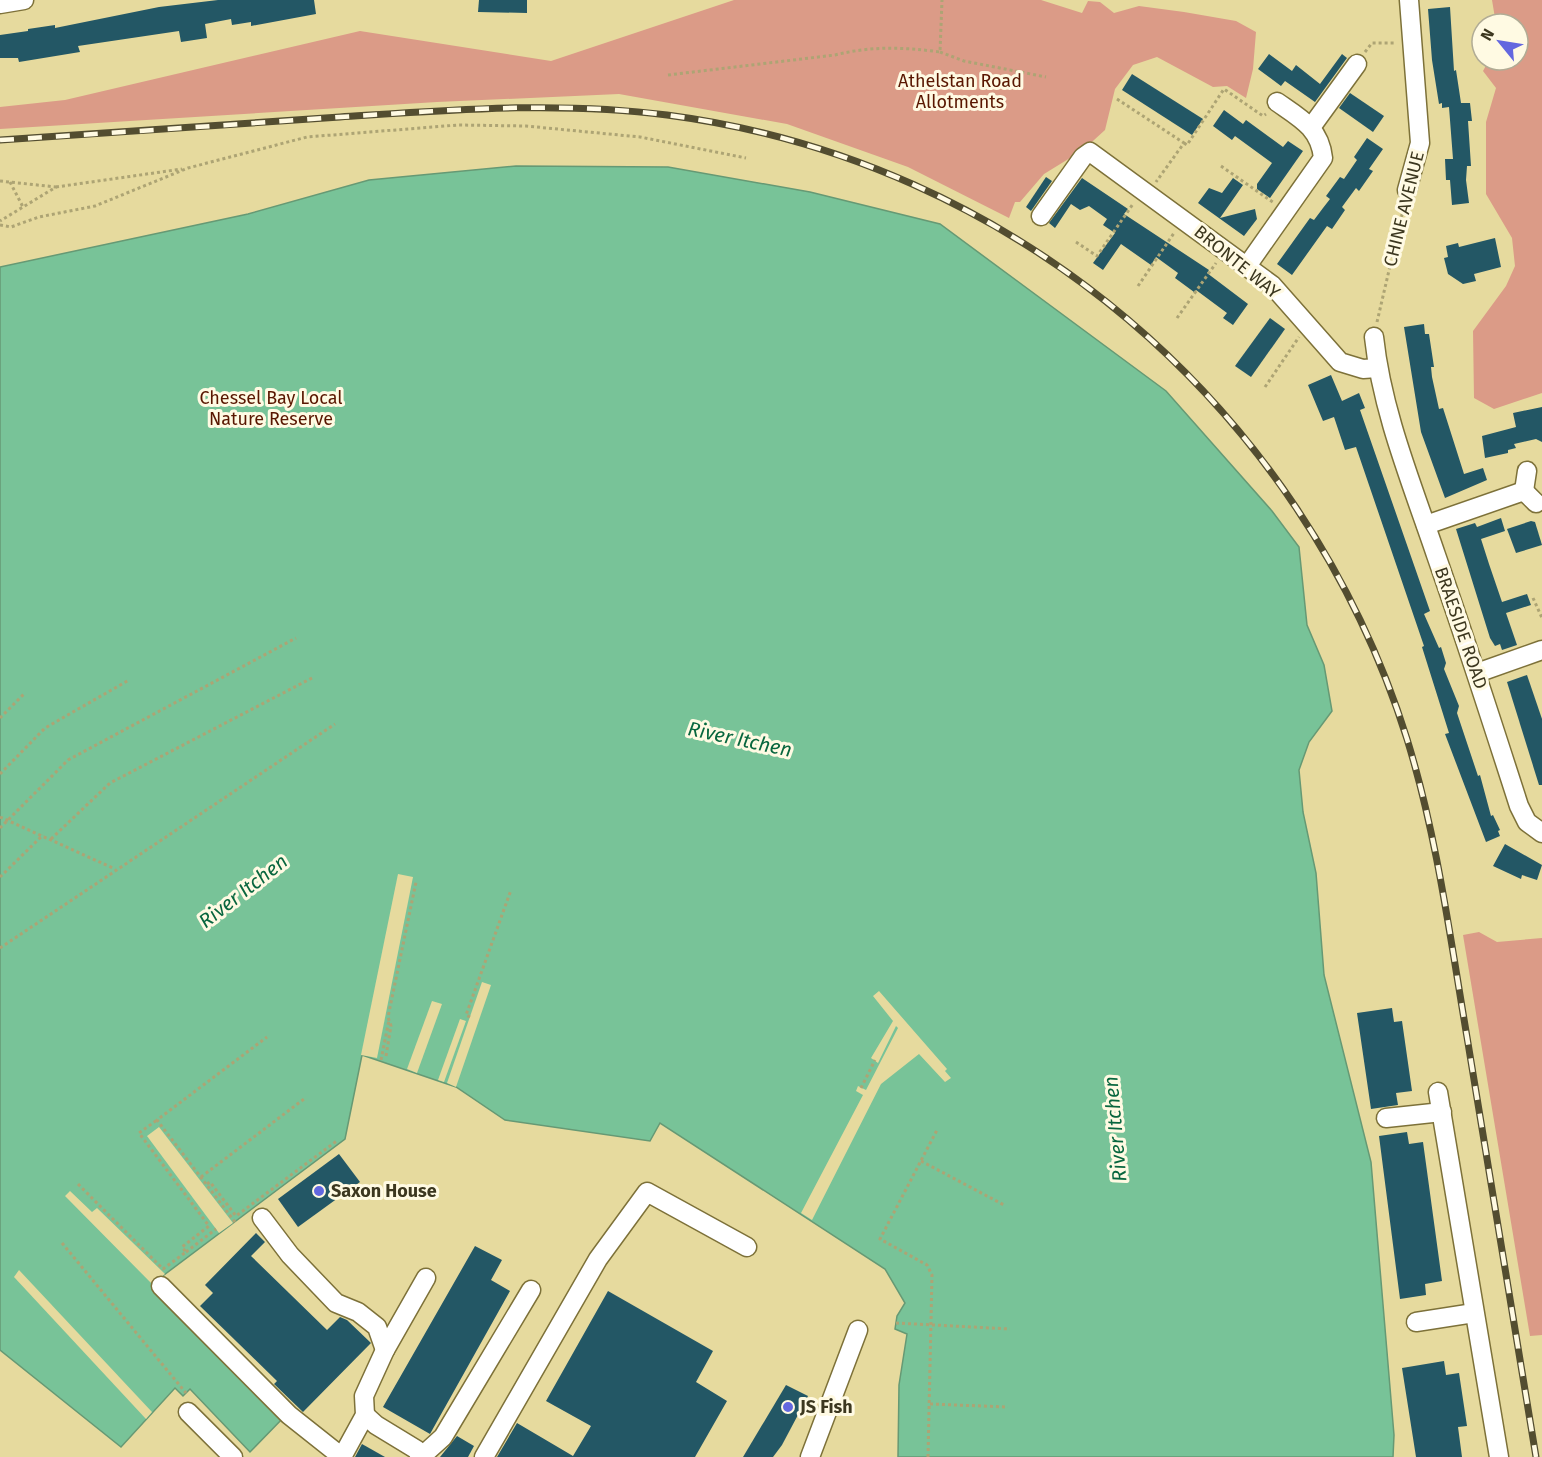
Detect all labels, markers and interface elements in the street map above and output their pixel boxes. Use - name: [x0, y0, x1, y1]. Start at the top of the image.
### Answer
- north arrow: [1470, 12, 1530, 72]
- text: N: [1477, 25, 1498, 44]
- park label: Athelstan Road Allotments: [898, 70, 1022, 113]
- street label: CHINE AVENUE: [1379, 149, 1429, 269]
- street label: BRONTE WAY: [1190, 221, 1285, 303]
- park label: Chessel Bay Local Nature Reserve: [199, 387, 343, 430]
- street label: BRAESIDE ROAD: [1430, 564, 1492, 692]
- water label: River Itchen: [686, 716, 794, 762]
- water label: River Itchen: [194, 849, 292, 933]
- water label: River Itchen: [1098, 1075, 1132, 1183]
- place label: Saxon House: [331, 1180, 437, 1202]
- marker: Saxon House: [312, 1184, 326, 1198]
- place label: JS Fish: [799, 1396, 853, 1418]
- marker: JS Fish: [781, 1400, 795, 1414]

